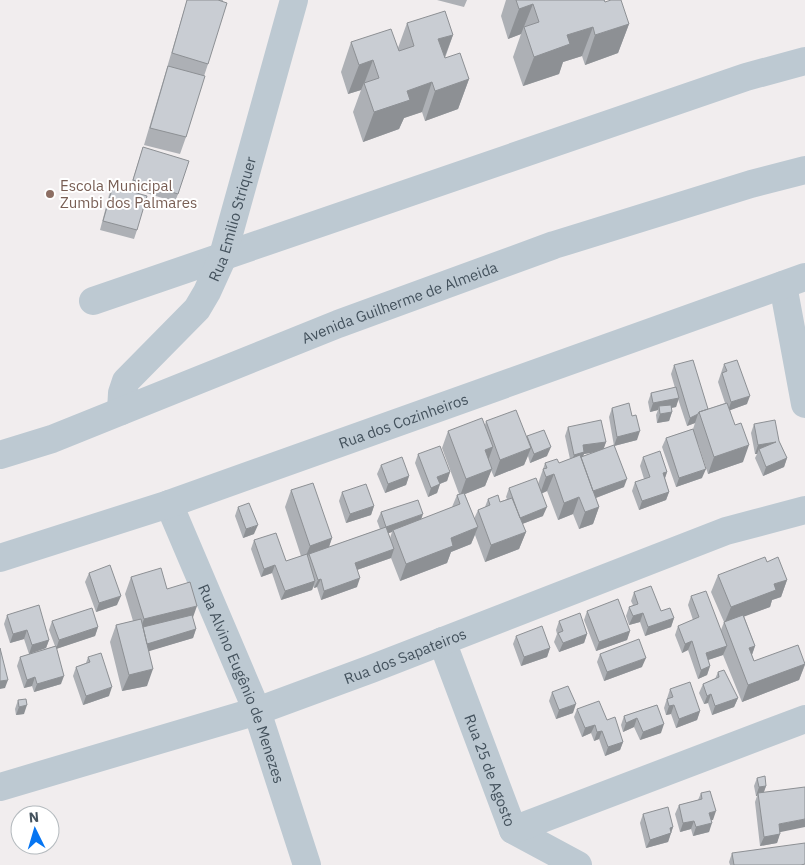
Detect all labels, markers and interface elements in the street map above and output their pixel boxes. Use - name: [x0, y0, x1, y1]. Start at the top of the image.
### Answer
- street label: Rua Emilio Striquer: [204, 154, 260, 284]
- place label: Escola Municipal Zumbi dos Palmares: [60, 176, 197, 212]
- marker: Escola Municipal Zumbi dos Palmares: [44, 188, 56, 200]
- street label: Avenida Guilherme de Almeida: [299, 257, 500, 347]
- street label: Rua dos Cozinheiros: [336, 389, 470, 452]
- street label: Rua Alvino Eugênio de Menezes: [195, 581, 289, 786]
- street label: Rua dos Sapateiros: [341, 623, 469, 688]
- street label: Rua 25 de Agosto: [461, 711, 520, 829]
- north arrow: [10, 805, 60, 855]
- text: N: [28, 808, 40, 826]

